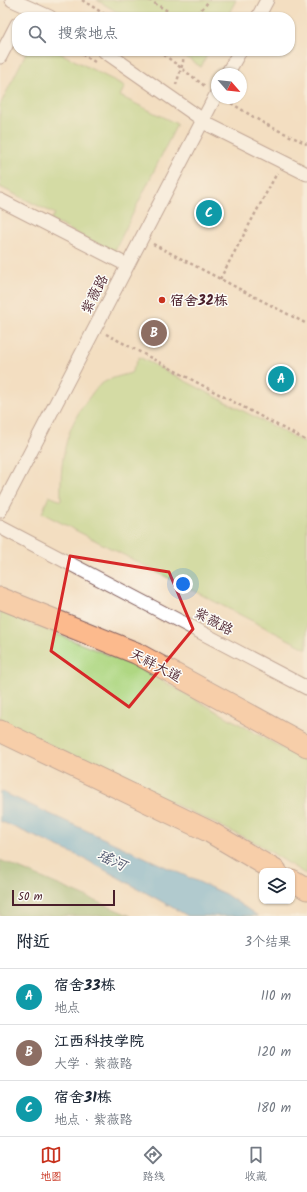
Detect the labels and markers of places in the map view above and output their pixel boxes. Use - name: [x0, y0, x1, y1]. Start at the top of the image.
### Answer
- pin: C: [196, 198, 222, 228]
- place label: 宿舍32栋: [170, 290, 228, 312]
- marker: 宿舍32栋: [157, 295, 167, 305]
- pin: B: [141, 318, 167, 348]
- pin: A: [268, 364, 294, 394]

